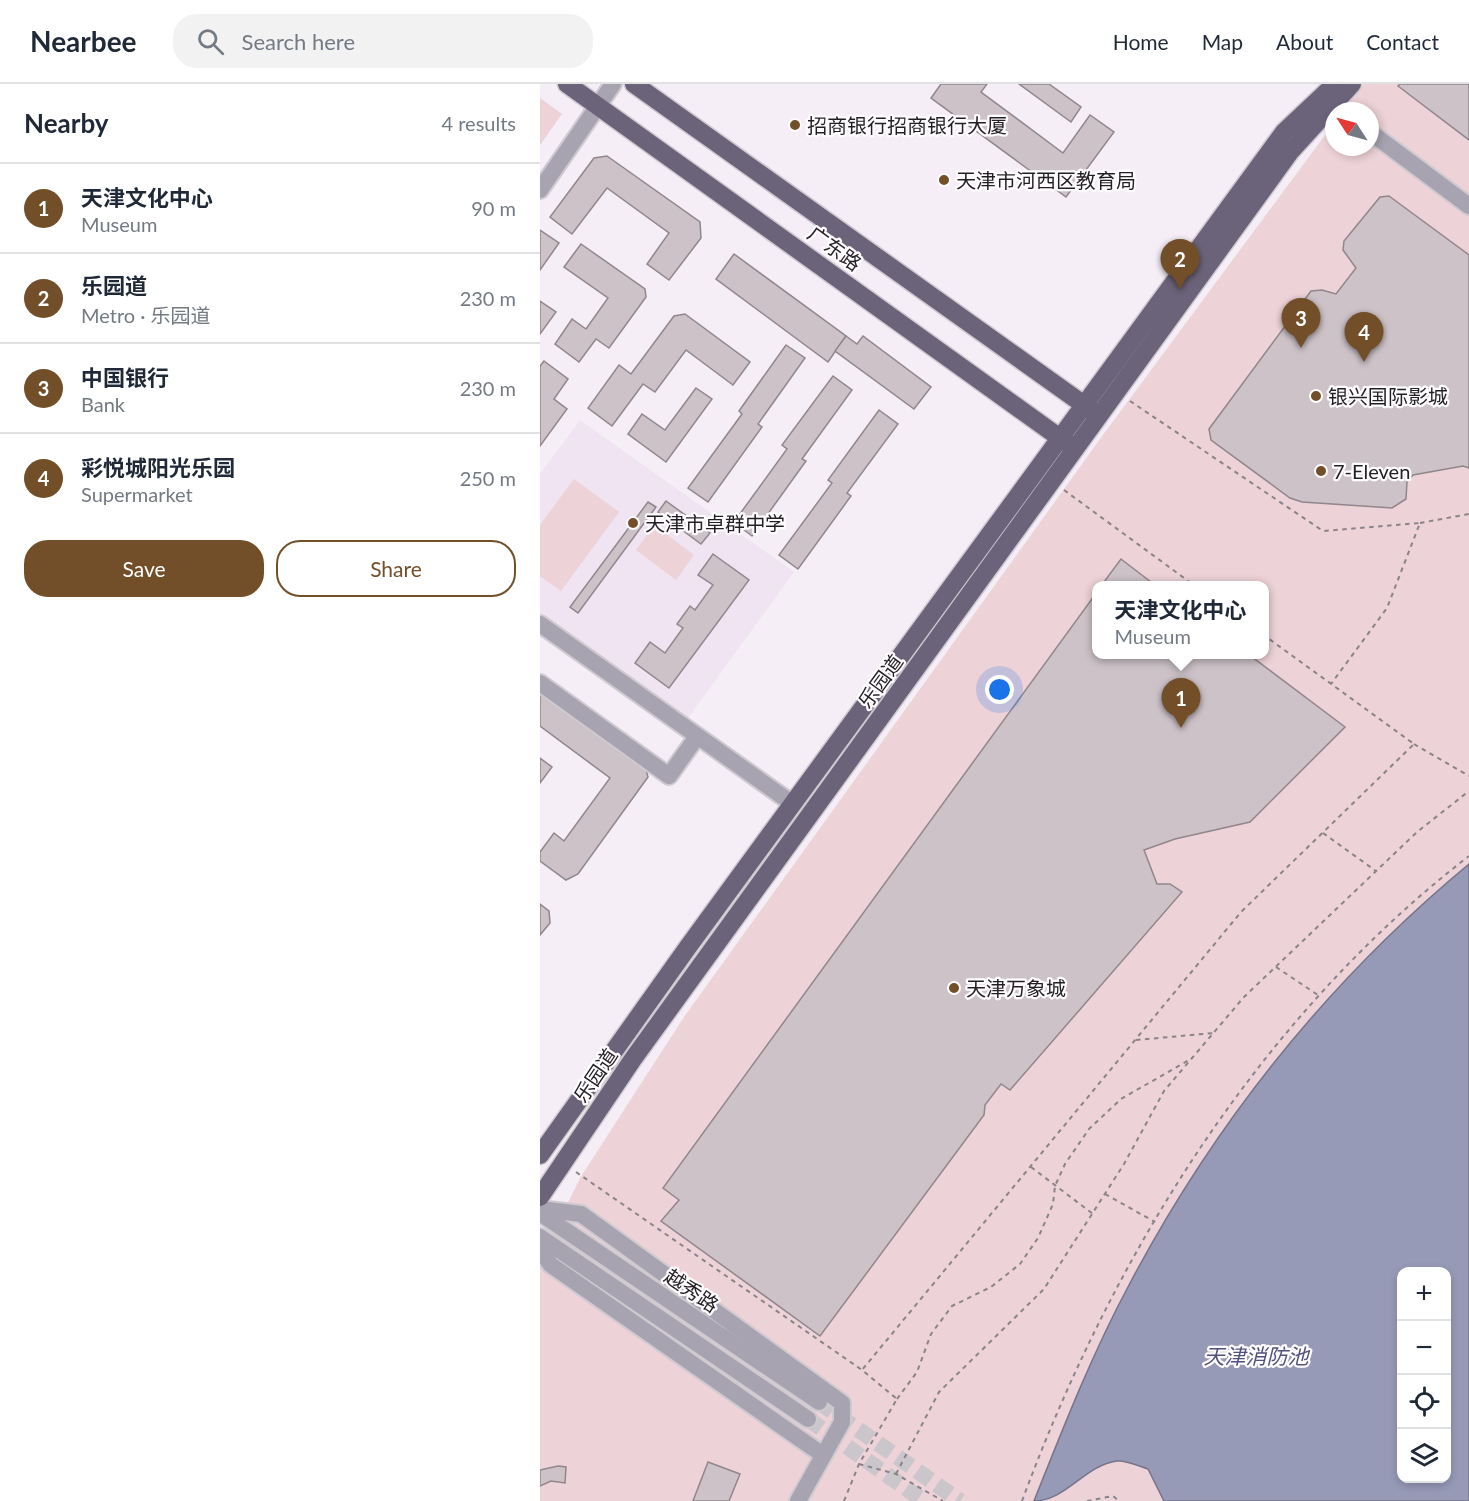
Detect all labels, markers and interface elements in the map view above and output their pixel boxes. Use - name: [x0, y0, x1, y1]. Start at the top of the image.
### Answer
- search box: [173, 14, 593, 68]
- text: Nearbee: [30, 24, 137, 58]
- icon: search: [194, 25, 227, 58]
- text: Search here: [242, 28, 355, 55]
- text: Home: [1113, 29, 1169, 54]
- text: Map: [1202, 29, 1243, 54]
- text: About: [1276, 29, 1333, 54]
- text: Contact: [1366, 29, 1439, 54]
- north arrow: [1325, 102, 1379, 156]
- text: Nearby: [24, 107, 109, 139]
- text: 4 results: [441, 111, 516, 135]
- place label: 招商银行招商银行大厦: [807, 113, 1007, 137]
- marker: 招商银行招商银行大厦: [788, 118, 802, 132]
- place label: 天津市河西区教育局: [956, 168, 1136, 192]
- marker: 天津市河西区教育局: [937, 173, 951, 187]
- text: 天津文化中心: [81, 184, 213, 211]
- text: 1: [38, 196, 49, 220]
- text: 90 m: [471, 196, 516, 220]
- text: Museum: [81, 212, 157, 236]
- street label: 广东路: [804, 221, 866, 275]
- pin: 2: [1160, 240, 1200, 289]
- text: 乐园道: [81, 272, 147, 299]
- text: 2: [38, 286, 49, 310]
- text: 230 m: [460, 286, 516, 310]
- pin: 3: [1282, 298, 1320, 348]
- text: Metro · 乐园道: [81, 303, 211, 327]
- pin: 4: [1344, 312, 1384, 362]
- text: 中国银行: [81, 364, 169, 391]
- text: 3: [38, 376, 49, 400]
- text: 230 m: [460, 376, 516, 400]
- place label: 银兴国际影城: [1328, 384, 1448, 408]
- marker: 银兴国际影城: [1309, 389, 1323, 403]
- text: Bank: [81, 392, 125, 416]
- text: 彩悦城阳光乐园: [81, 454, 235, 481]
- place label: 7-Eleven: [1333, 459, 1410, 483]
- marker: 7-Eleven: [1314, 464, 1328, 478]
- text: 4: [38, 466, 49, 490]
- text: 250 m: [460, 466, 516, 490]
- text: Supermarket: [81, 482, 193, 506]
- place label: 天津市卓群中学: [645, 511, 785, 535]
- marker: 天津市卓群中学: [626, 516, 640, 530]
- button: Save: [24, 540, 264, 597]
- button: Share: [276, 540, 516, 597]
- popup: [1092, 581, 1269, 659]
- text: 天津文化中心: [1114, 596, 1247, 623]
- text: Museum: [1114, 624, 1191, 648]
- street label: 乐园道: [853, 650, 907, 712]
- your location: [985, 675, 1014, 704]
- pin: 1: [1162, 678, 1200, 728]
- place label: 天津万象城: [966, 976, 1066, 1000]
- marker: 天津万象城: [947, 981, 961, 995]
- street label: 乐园道: [568, 1043, 622, 1107]
- street label: 越秀路: [660, 1263, 724, 1317]
- map controls: [1397, 1267, 1451, 1483]
- button: +: [1397, 1267, 1451, 1321]
- button: −: [1397, 1321, 1451, 1375]
- water label: 天津消防池: [1204, 1343, 1310, 1368]
- button: locate: [1397, 1375, 1451, 1429]
- button: layers: [1397, 1429, 1451, 1483]

